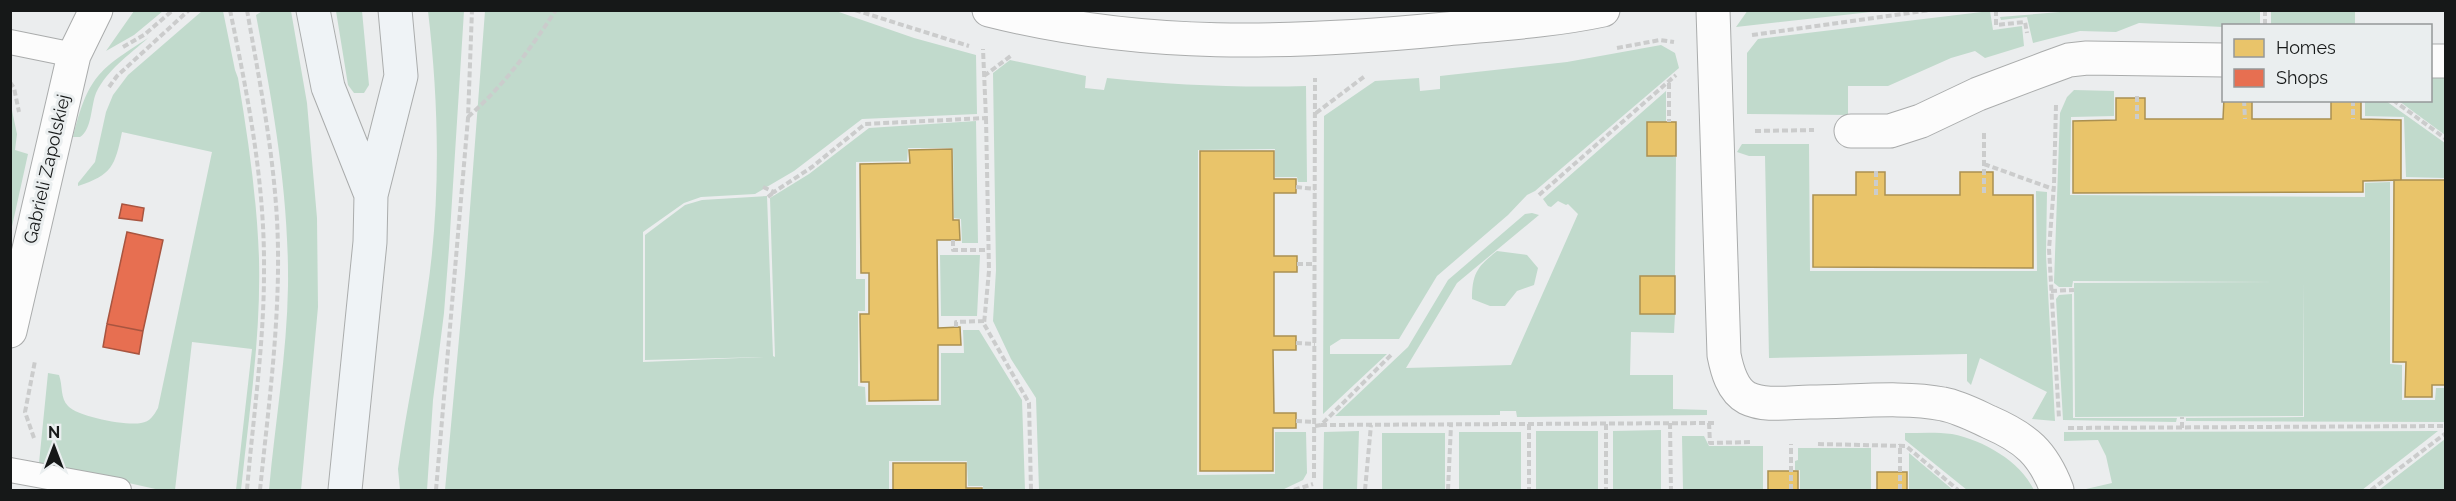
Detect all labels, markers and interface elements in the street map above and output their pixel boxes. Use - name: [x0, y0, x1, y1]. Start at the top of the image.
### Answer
- legend: [2222, 24, 2432, 102]
- text: Homes: [2276, 37, 2336, 58]
- text: Shops: [2276, 67, 2328, 88]
- street label: Gabrieli Zapolskiej: [19, 92, 74, 246]
- north arrow: [24, 417, 84, 477]
- text: N: [48, 423, 60, 442]

